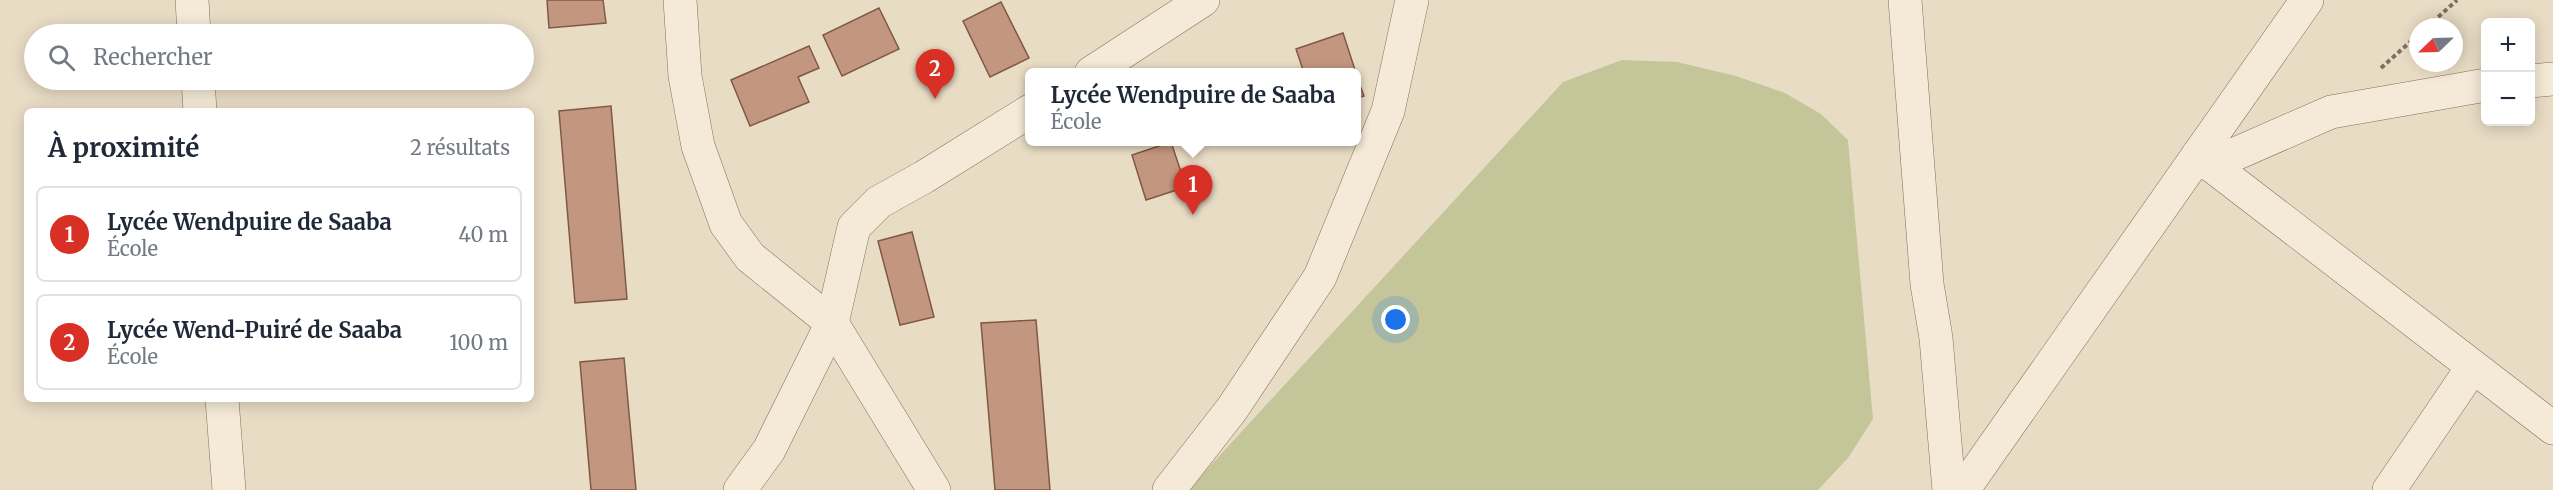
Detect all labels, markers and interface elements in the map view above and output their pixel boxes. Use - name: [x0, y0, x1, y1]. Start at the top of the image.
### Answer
- north arrow: [2409, 18, 2463, 72]
- map controls: [2481, 18, 2535, 126]
- button: +: [2481, 18, 2535, 72]
- search box: [24, 24, 534, 90]
- icon: search: [45, 41, 78, 74]
- text: Rechercher: [93, 43, 213, 71]
- pin: 2: [916, 50, 954, 99]
- popup: [1025, 68, 1361, 146]
- button: −: [2481, 72, 2535, 126]
- text: Lycée Wendpuire de Saaba: [1051, 81, 1335, 109]
- text: École: [1051, 109, 1101, 134]
- text: À proximité: [48, 131, 199, 164]
- text: 2 résultats: [410, 135, 510, 160]
- pin: 1: [1174, 166, 1212, 215]
- text: Lycée Wendpuire de Saaba: [107, 208, 392, 236]
- text: 1: [65, 222, 74, 247]
- text: 40 m: [458, 222, 508, 247]
- text: École: [107, 236, 158, 261]
- your location: [1381, 305, 1410, 334]
- text: Lycée Wend-Puiré de Saaba: [107, 316, 402, 344]
- text: 2: [64, 330, 75, 355]
- text: 100 m: [449, 330, 508, 355]
- text: École: [107, 344, 158, 369]

